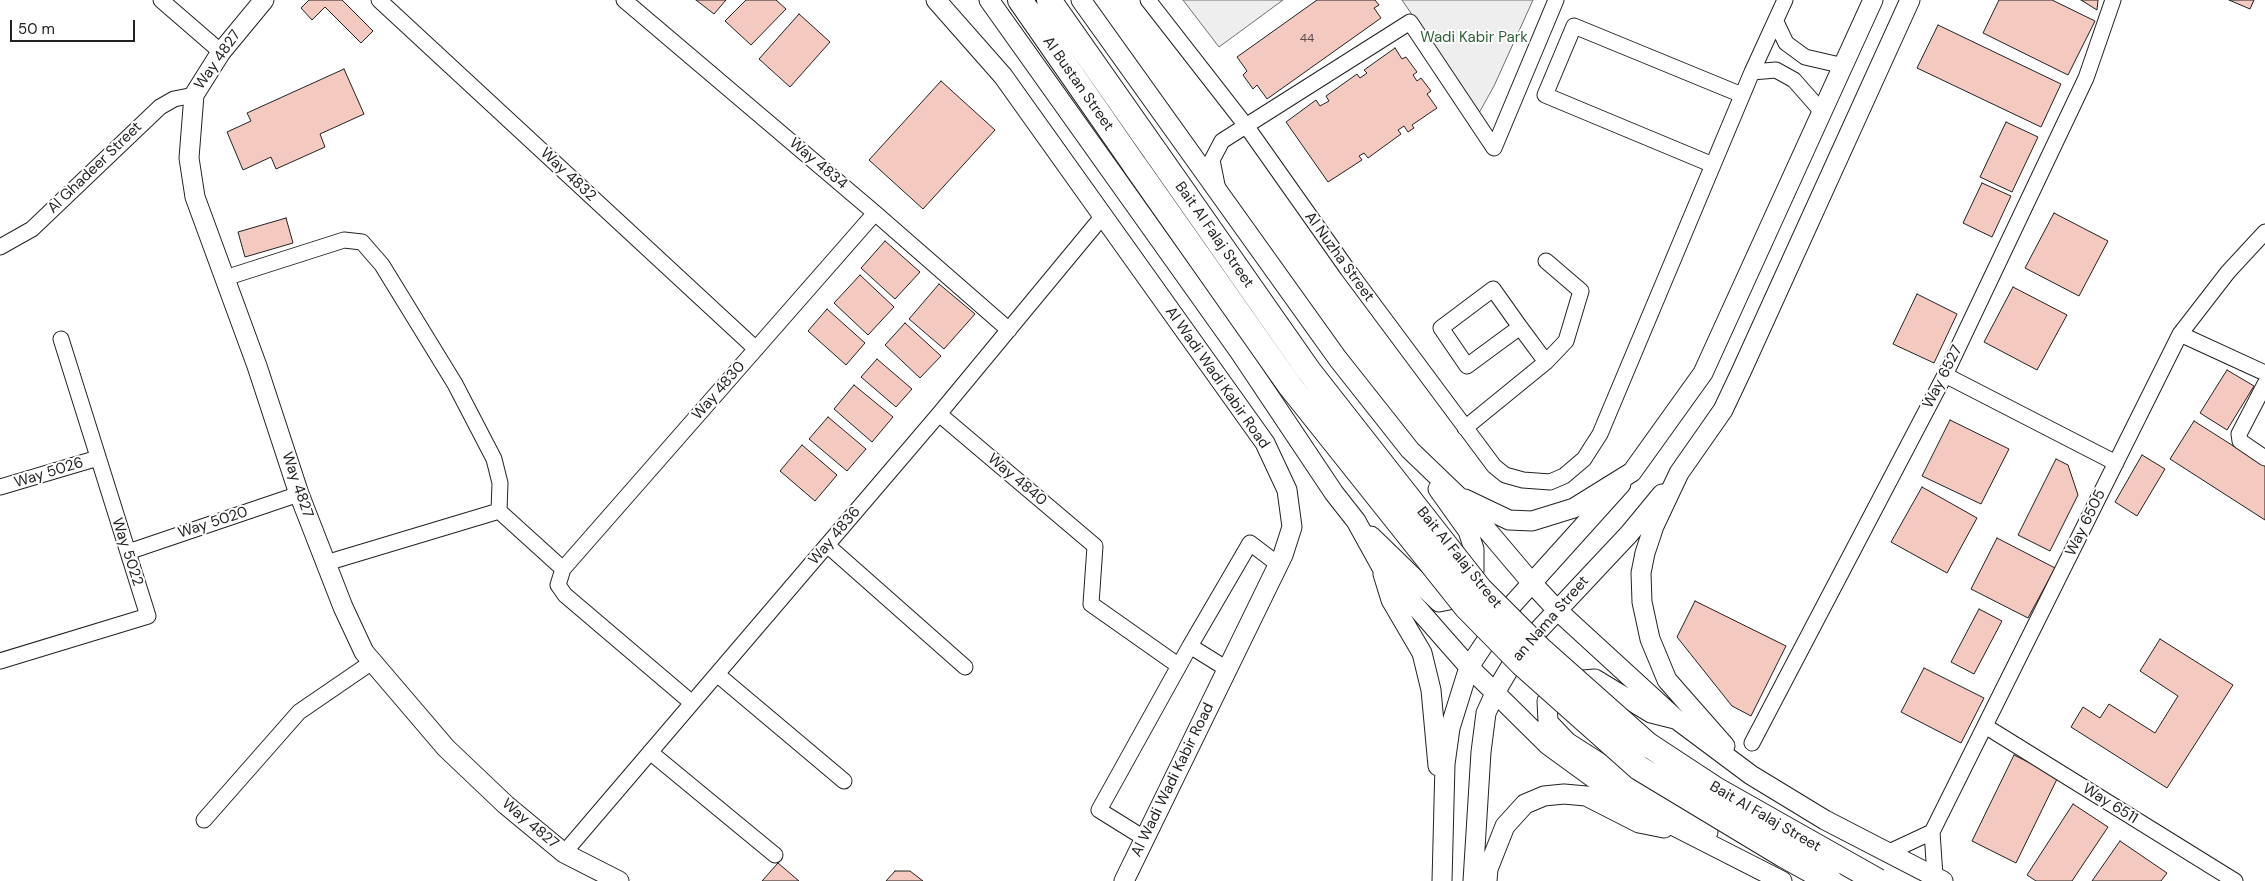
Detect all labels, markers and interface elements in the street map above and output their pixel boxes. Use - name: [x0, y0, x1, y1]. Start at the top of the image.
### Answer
- scale bar: [12, 10, 138, 42]
- text: 50 m: [18, 19, 55, 39]
- street label: Way 4827: [191, 27, 245, 93]
- park label: Wadi Kabir Park: [1420, 29, 1528, 47]
- house number: 44: [1300, 32, 1314, 46]
- street label: Al Bustan Street: [1039, 33, 1117, 135]
- street label: Al Ghadeer Street: [44, 118, 146, 218]
- street label: Way 4834: [785, 135, 851, 193]
- street label: Way 4832: [536, 145, 600, 205]
- street label: Bait Al Falaj Street: [1171, 179, 1257, 291]
- street label: Al Nuzha Street: [1300, 209, 1378, 305]
- street label: Al Wadi Wadi Kabir Road: [1161, 304, 1273, 452]
- street label: Way 6527: [1919, 342, 1967, 412]
- street label: Way 4830: [689, 358, 749, 424]
- street label: Way 4827: [277, 450, 317, 520]
- street label: Way 4840: [984, 450, 1050, 510]
- street label: Way 5026: [12, 454, 86, 492]
- street label: Way 6505: [2062, 487, 2110, 559]
- street label: Way 5020: [176, 503, 250, 543]
- street label: Way 4836: [805, 503, 865, 569]
- street label: Bait Al Falaj Street: [1413, 504, 1505, 612]
- street label: Way 5022: [108, 516, 146, 588]
- street label: an Nama Street: [1509, 573, 1593, 665]
- street label: Al Wadi Wadi Kabir Road: [1128, 700, 1218, 860]
- street label: Bait Al Falaj Street: [1706, 778, 1824, 856]
- street label: Way 6511: [2079, 780, 2141, 828]
- street label: Way 4827: [498, 795, 562, 853]

